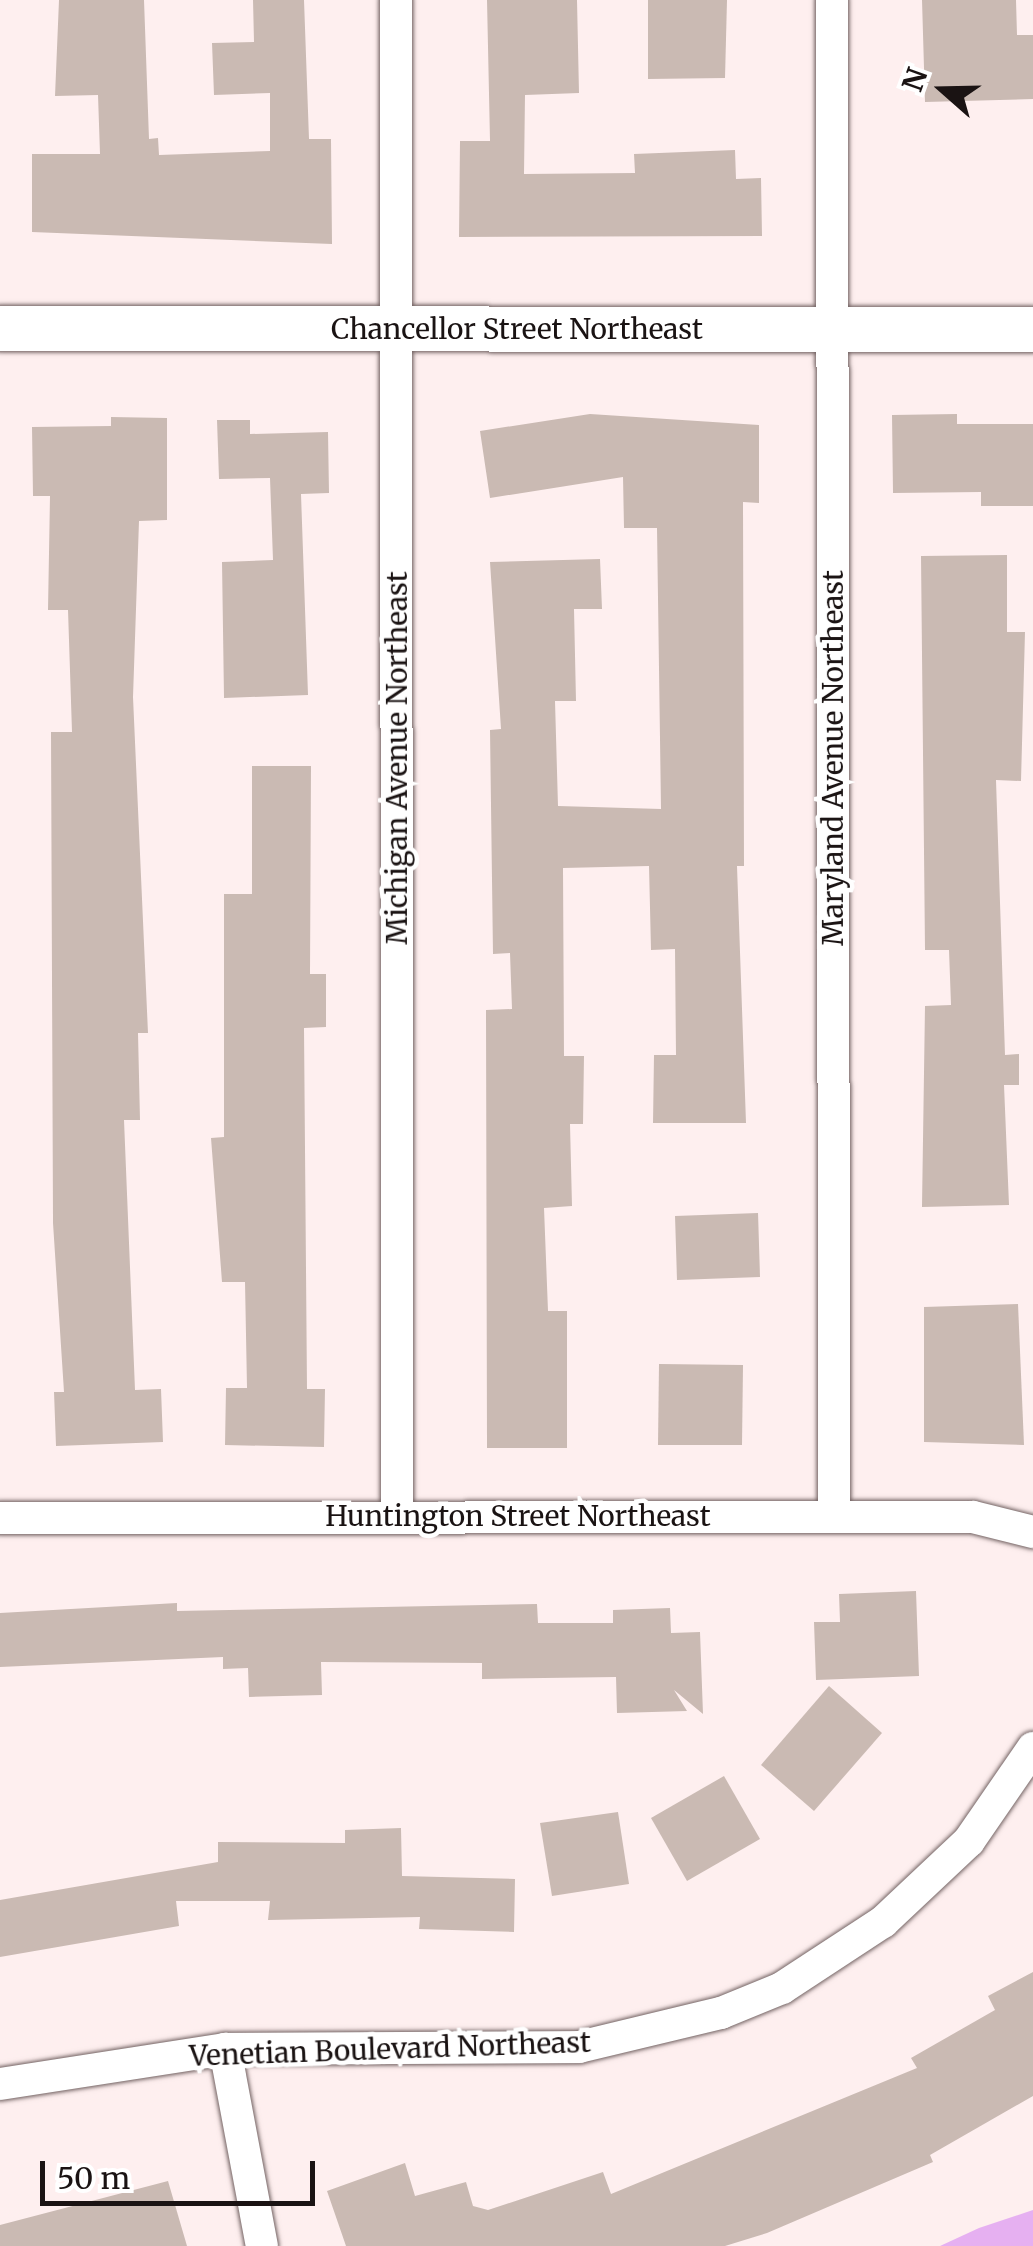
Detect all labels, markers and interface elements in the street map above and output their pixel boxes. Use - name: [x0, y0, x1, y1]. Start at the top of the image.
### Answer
- north arrow: [893, 40, 993, 140]
- text: N: [894, 63, 936, 96]
- street label: Chancellor Street Northeast: [331, 312, 703, 346]
- street label: Maryland Avenue Northeast: [816, 570, 850, 946]
- street label: Michigan Avenue Northeast: [380, 571, 414, 945]
- street label: Huntington Street Northeast: [325, 1499, 711, 1533]
- street label: Venetian Boulevard Northeast: [189, 2025, 591, 2073]
- scale bar: [45, 2141, 320, 2203]
- text: 50 m: [57, 2159, 130, 2197]

